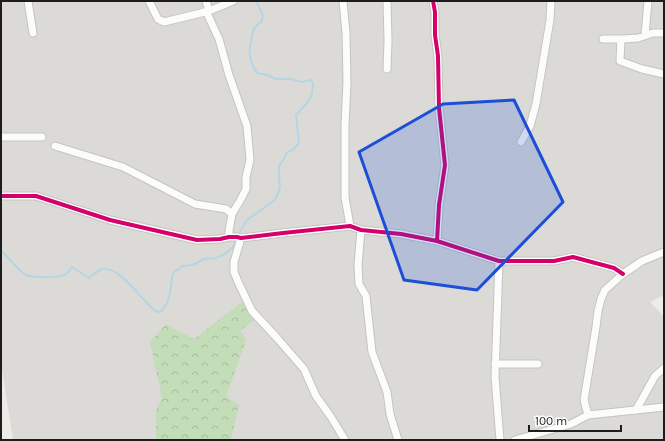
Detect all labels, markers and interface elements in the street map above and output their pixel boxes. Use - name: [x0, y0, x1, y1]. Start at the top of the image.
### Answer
- scale bar: [529, 407, 621, 433]
- text: 100 m: [535, 414, 567, 428]

